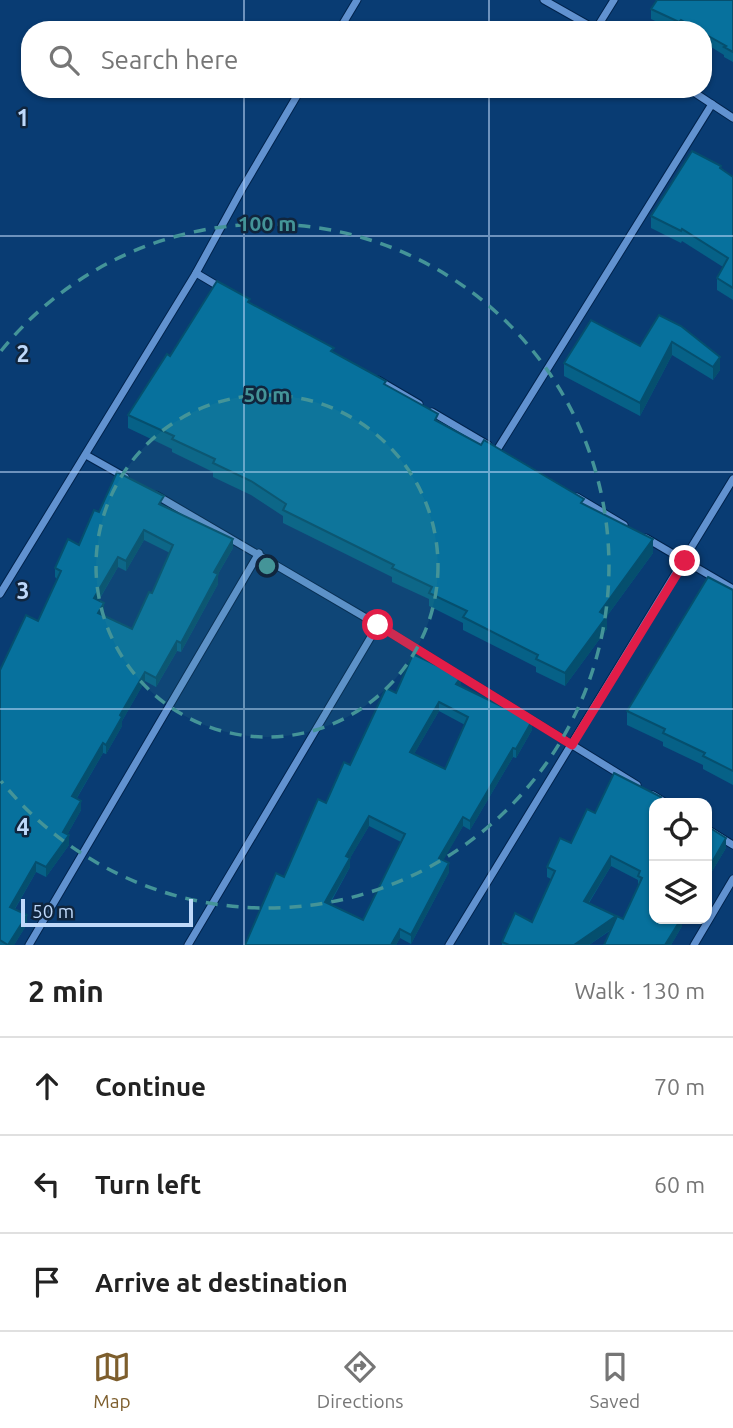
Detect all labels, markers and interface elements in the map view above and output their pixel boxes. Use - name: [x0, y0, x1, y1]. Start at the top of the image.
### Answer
- search box: [21, 21, 712, 98]
- icon: search: [45, 41, 83, 79]
- text: Search here: [101, 45, 238, 74]
- text: 1: [17, 105, 29, 130]
- text: 100 m: [238, 211, 296, 235]
- text: 2: [17, 341, 29, 366]
- text: 50 m: [244, 382, 290, 406]
- route end: [669, 545, 700, 576]
- centre of rings: [255, 554, 279, 578]
- text: 3: [17, 578, 29, 603]
- route start: [362, 609, 393, 640]
- map controls: [649, 798, 712, 924]
- button: locate: [649, 798, 712, 861]
- text: 4: [17, 814, 30, 839]
- button: layers: [649, 861, 712, 924]
- scale bar: [21, 896, 192, 928]
- text: 50 m: [32, 900, 74, 922]
- text: 2 min: [28, 974, 104, 1008]
- text: Walk · 130 m: [574, 978, 705, 1003]
- icon: ahead: [28, 1067, 66, 1105]
- text: Continue: [95, 1072, 206, 1101]
- text: 70 m: [654, 1074, 705, 1099]
- icon: left: [28, 1165, 66, 1203]
- text: Turn left: [95, 1170, 201, 1199]
- text: 60 m: [654, 1172, 705, 1197]
- icon: arrive: [28, 1263, 66, 1301]
- text: Arrive at destination: [95, 1268, 348, 1297]
- tab: Map: [93, 1348, 131, 1412]
- tab: Directions: [317, 1348, 404, 1412]
- tab: Saved: [589, 1348, 640, 1412]

